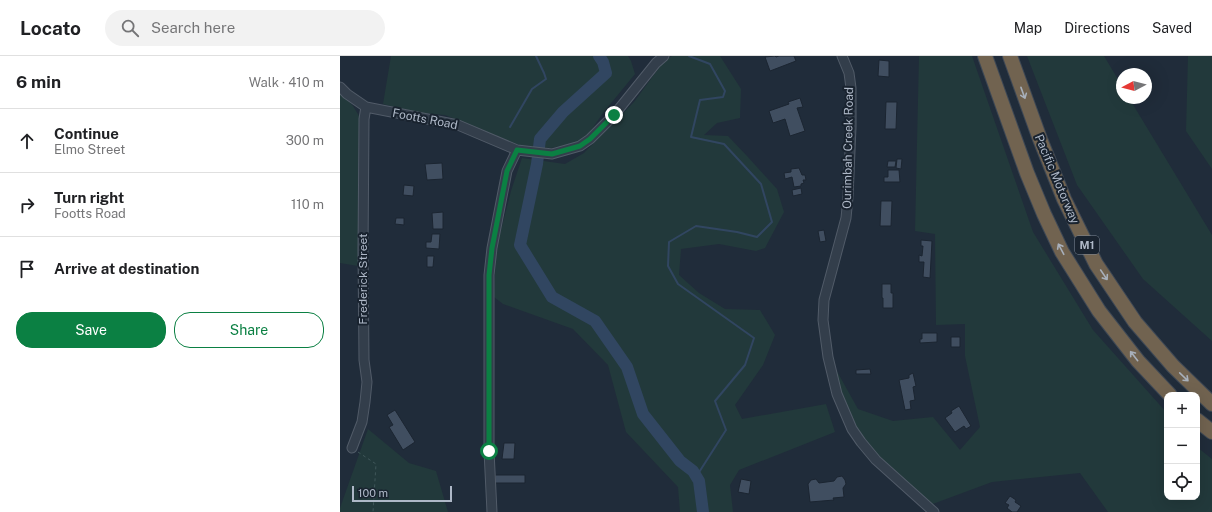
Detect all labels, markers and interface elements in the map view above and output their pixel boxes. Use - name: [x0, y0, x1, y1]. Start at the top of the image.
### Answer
- search box: [105, 10, 385, 46]
- text: Locato: [20, 17, 81, 39]
- icon: search: [119, 17, 141, 39]
- text: Search here: [151, 19, 235, 36]
- text: Map: [1014, 20, 1042, 36]
- text: Directions: [1064, 20, 1130, 36]
- text: Saved: [1152, 20, 1192, 36]
- north arrow: [1116, 68, 1152, 104]
- text: 6 min: [16, 72, 61, 92]
- text: Walk · 410 m: [249, 75, 324, 90]
- one-way arrow: [1020, 86, 1027, 99]
- street label: Ourimbah Creek Road: [840, 87, 856, 209]
- street label: Footts Road: [391, 106, 459, 132]
- route end: [605, 106, 623, 124]
- text: Continue: [54, 125, 119, 142]
- icon: ahead: [16, 130, 38, 152]
- street label: Pacific Motorway: [1032, 132, 1082, 226]
- text: 300 m: [286, 133, 324, 148]
- text: Elmo Street: [54, 142, 125, 157]
- text: Turn right: [54, 189, 124, 206]
- icon: right: [16, 194, 38, 216]
- text: 110 m: [291, 197, 324, 212]
- text: Footts Road: [54, 206, 126, 221]
- street label: Frederick Street: [356, 233, 370, 325]
- road number: M1: [1075, 236, 1099, 254]
- one-way arrow: [1057, 243, 1064, 255]
- icon: arrive: [16, 258, 38, 280]
- text: Arrive at destination: [54, 260, 199, 277]
- one-way arrow: [1100, 269, 1108, 280]
- button: Save: [16, 312, 166, 348]
- button: Share: [174, 312, 324, 348]
- one-way arrow: [1130, 351, 1139, 362]
- one-way arrow: [1179, 372, 1189, 382]
- map controls: [1164, 392, 1200, 500]
- button: +: [1164, 392, 1200, 428]
- button: −: [1164, 428, 1200, 464]
- route start: [480, 442, 498, 460]
- button: locate: [1164, 464, 1200, 500]
- scale bar: [352, 484, 452, 503]
- text: 100 m: [358, 487, 388, 499]

